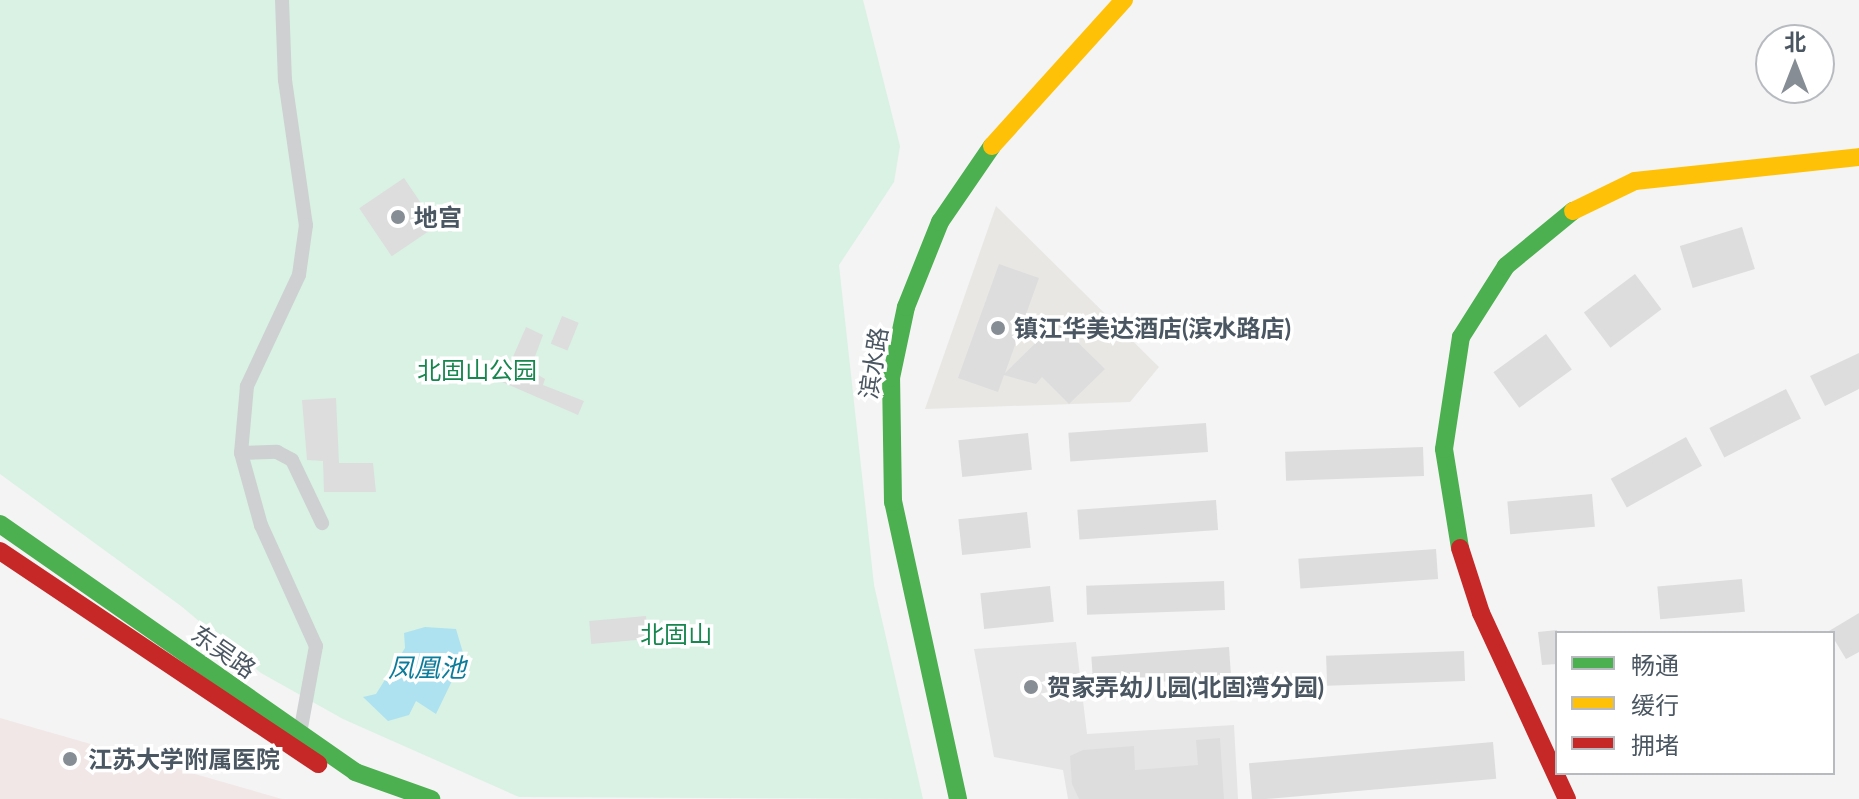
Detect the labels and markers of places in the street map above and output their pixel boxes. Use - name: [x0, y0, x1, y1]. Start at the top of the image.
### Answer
- place label: 地宫: [414, 203, 462, 231]
- marker: 地宫: [389, 208, 407, 226]
- place label: 镇江华美达酒店(滨水路店): [1014, 314, 1291, 342]
- marker: 镇江华美达酒店(滨水路店): [989, 319, 1007, 337]
- place label: 贺家弄幼儿园(北固湾分园): [1047, 673, 1324, 701]
- marker: 贺家弄幼儿园(北固湾分园): [1022, 678, 1040, 696]
- place label: 江苏大学附属医院: [88, 745, 280, 773]
- marker: 江苏大学附属医院: [59, 748, 81, 770]

